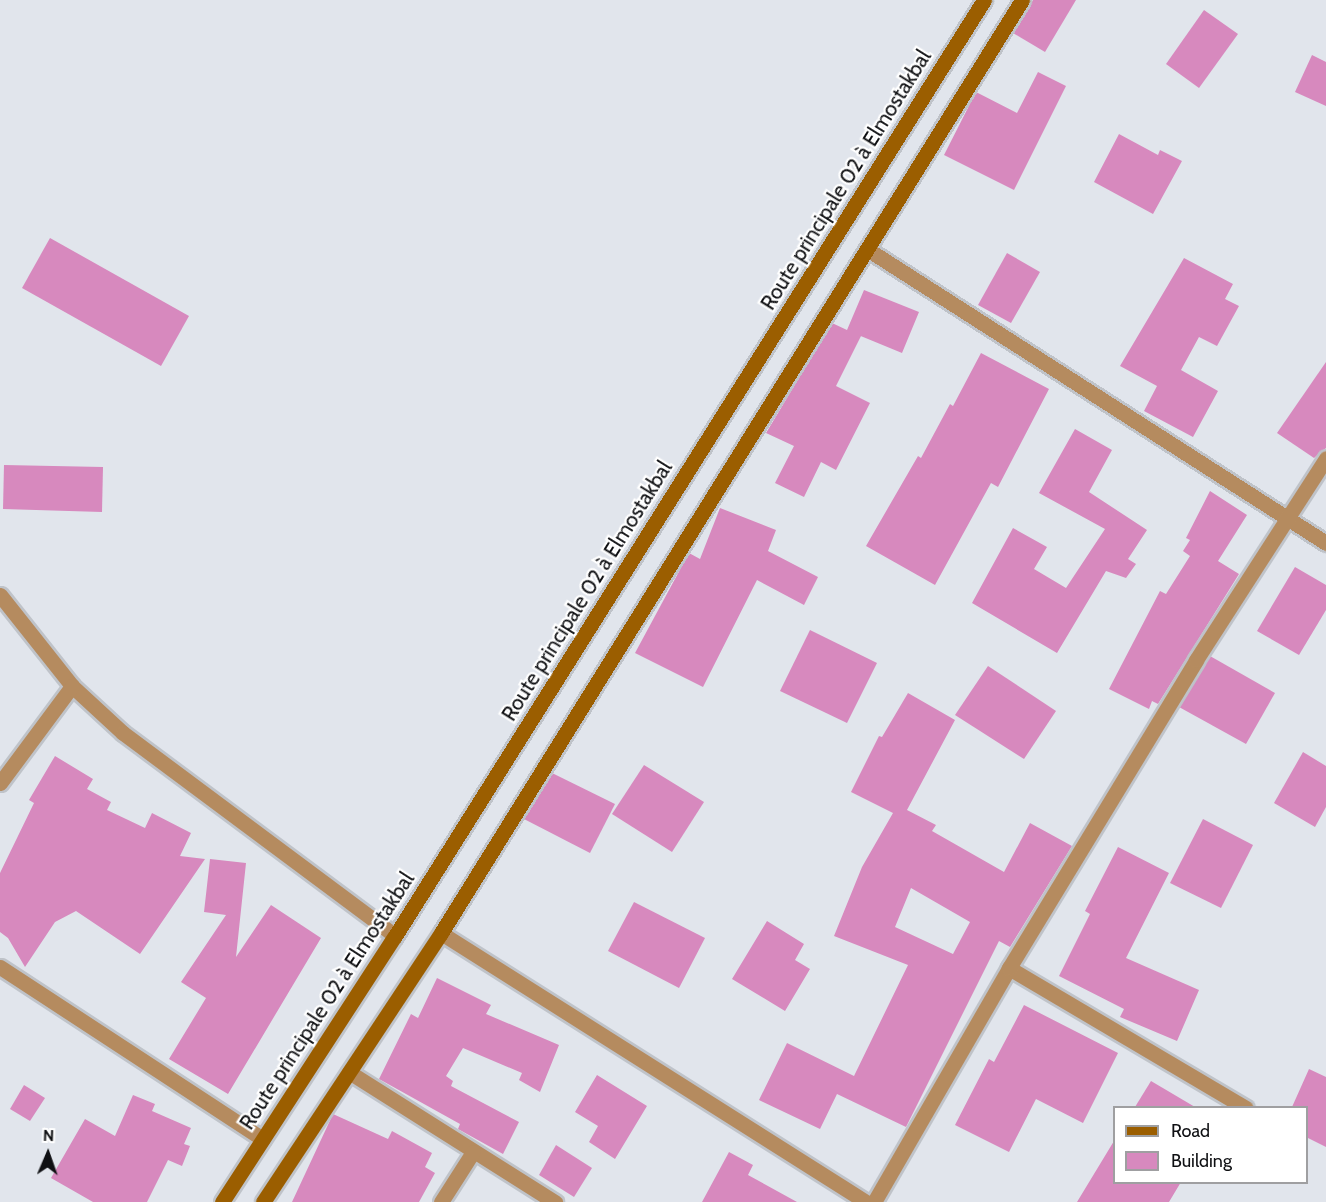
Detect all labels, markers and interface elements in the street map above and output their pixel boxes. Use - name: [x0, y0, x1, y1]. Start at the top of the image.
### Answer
- street label: Route principale 02 à Elmostakbal: [755, 45, 937, 315]
- street label: Route principale 02 à Elmostakbal: [496, 456, 678, 726]
- street label: Route principale 02 à Elmostakbal: [234, 868, 420, 1134]
- legend: [1113, 1106, 1308, 1184]
- text: Road: [1171, 1120, 1210, 1142]
- north arrow: [18, 1124, 78, 1184]
- text: N: [43, 1126, 55, 1145]
- text: Building: [1171, 1150, 1232, 1172]

